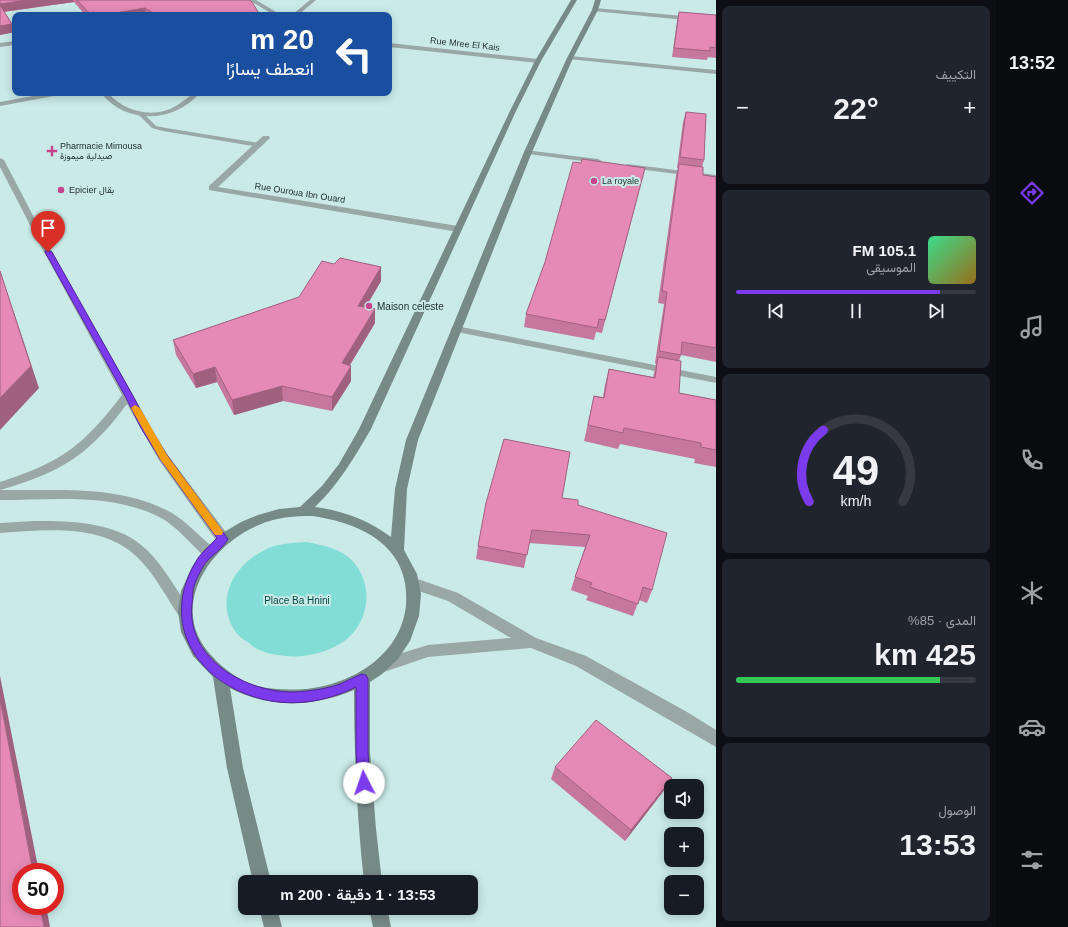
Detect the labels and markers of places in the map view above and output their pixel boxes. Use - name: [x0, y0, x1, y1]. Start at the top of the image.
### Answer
- place label: Pharmacie Mimousa صيدلية ميموزة: [60, 141, 142, 162]
- marker: Pharmacie Mimousa صيدلية ميموزة: [47, 146, 57, 156]
- marker: La royale: [589, 176, 599, 186]
- place label: La royale: [602, 176, 639, 186]
- marker: Epicier بقال: [56, 185, 66, 195]
- place label: Epicier بقال: [69, 185, 115, 195]
- pin: [31, 211, 65, 252]
- marker: Maison celeste: [364, 301, 374, 311]
- place label: Maison celeste: [377, 301, 444, 312]

